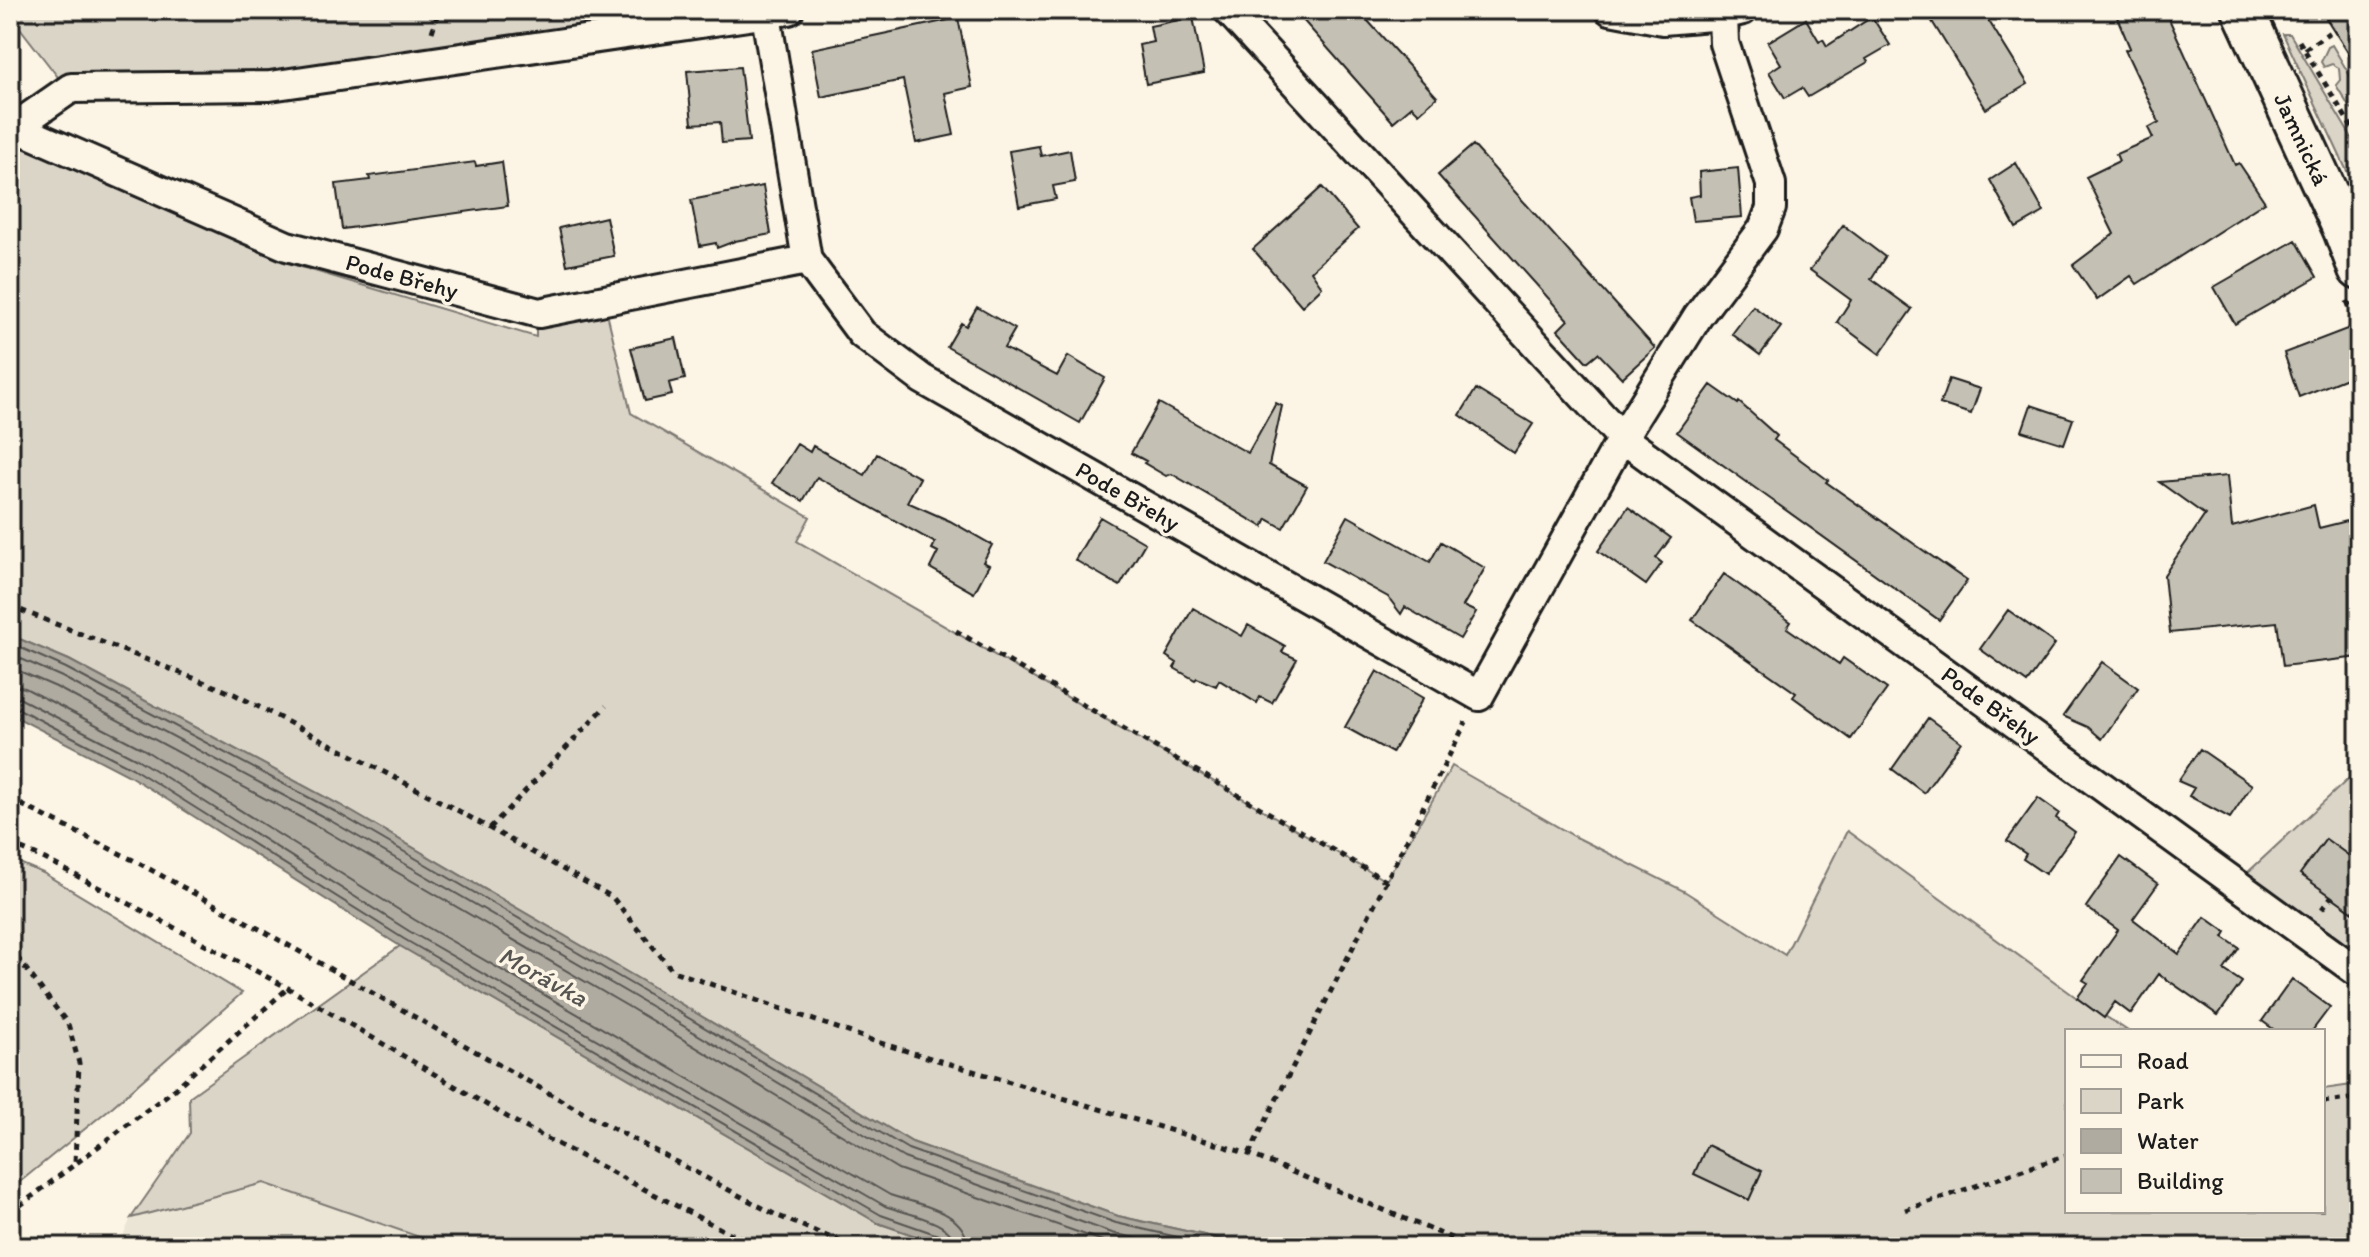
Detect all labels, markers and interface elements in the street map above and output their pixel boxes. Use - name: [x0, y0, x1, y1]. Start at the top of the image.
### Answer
- street label: Jamnická: [2268, 88, 2336, 190]
- street label: Pode Břehy: [343, 247, 462, 305]
- street label: Pode Břehy: [1071, 455, 1186, 538]
- street label: Pode Břehy: [1936, 659, 2047, 751]
- water label: Morávka: [493, 939, 594, 1014]
- legend: [2065, 1029, 2325, 1213]
- text: Road: [2137, 1046, 2189, 1075]
- text: Park: [2137, 1086, 2184, 1115]
- text: Water: [2137, 1126, 2199, 1155]
- text: Building: [2137, 1166, 2224, 1195]

